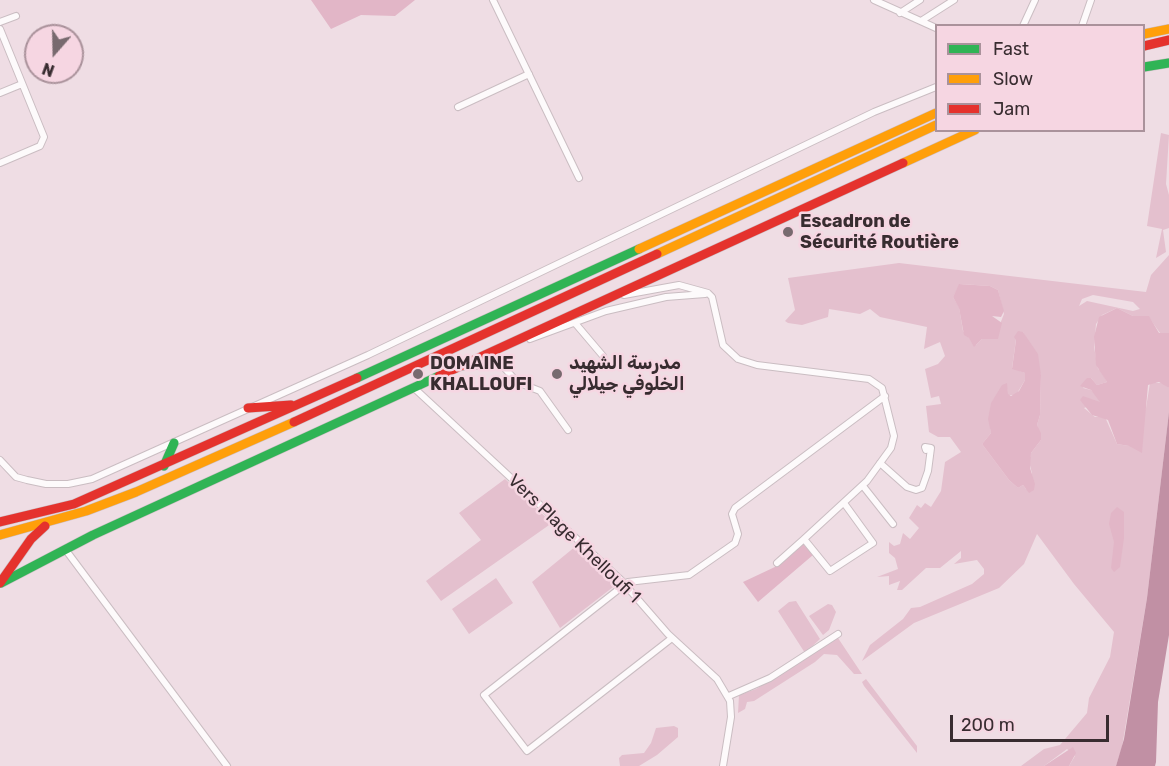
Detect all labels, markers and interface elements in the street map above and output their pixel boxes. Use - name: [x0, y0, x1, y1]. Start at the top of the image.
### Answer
- north arrow: [24, 24, 84, 84]
- legend: [935, 24, 1145, 132]
- text: Fast: [993, 38, 1029, 60]
- text: N: [40, 59, 57, 80]
- text: Slow: [993, 68, 1033, 90]
- text: Jam: [993, 98, 1030, 120]
- place label: Escadron de Sécurité Routière: [800, 211, 959, 254]
- marker: Escadron de Sécurité Routière: [781, 225, 795, 239]
- place label: DOMAINE KHALLOUFI: [430, 353, 532, 395]
- place label: مدرسة الشهيد الخلوفي جيلالي: [569, 353, 685, 395]
- marker: DOMAINE KHALLOUFI: [411, 367, 425, 381]
- marker: مدرسة الشهيد الخلوفي جيلالي: [550, 367, 564, 381]
- street label: Vers Plage Khelloufi 1: [503, 470, 645, 608]
- scale bar: [953, 703, 1112, 741]
- text: 200 m: [961, 714, 1015, 736]

